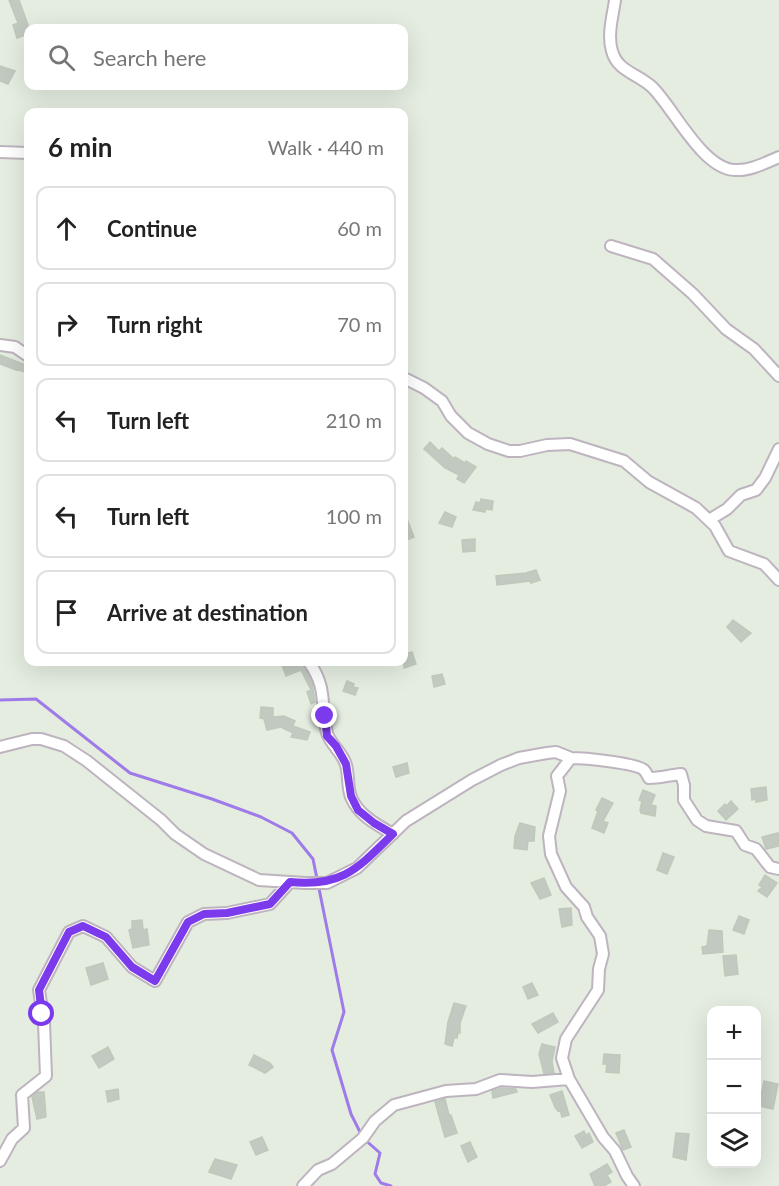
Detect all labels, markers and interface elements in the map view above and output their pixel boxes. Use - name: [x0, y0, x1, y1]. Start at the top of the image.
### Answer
- search box: [24, 24, 408, 90]
- icon: search: [45, 41, 78, 74]
- text: Search here: [93, 44, 206, 71]
- text: 6 min: [48, 131, 112, 163]
- text: Walk · 440 m: [268, 135, 384, 159]
- icon: ahead: [50, 212, 83, 245]
- text: Continue: [107, 215, 197, 242]
- text: 60 m: [337, 216, 382, 240]
- icon: right: [50, 308, 83, 341]
- text: Turn right: [107, 311, 202, 338]
- text: 70 m: [337, 312, 382, 336]
- icon: left: [50, 404, 83, 437]
- text: Turn left: [107, 407, 189, 434]
- text: 210 m: [326, 408, 382, 432]
- icon: left: [50, 500, 83, 533]
- text: Turn left: [107, 503, 189, 530]
- text: 100 m: [326, 504, 382, 528]
- icon: arrive: [50, 596, 83, 629]
- text: Arrive at destination: [107, 599, 308, 626]
- route end: [311, 702, 337, 728]
- route start: [28, 1000, 54, 1026]
- map controls: [707, 1006, 761, 1168]
- button: +: [707, 1006, 761, 1060]
- button: −: [707, 1060, 761, 1114]
- button: layers: [707, 1114, 761, 1168]

